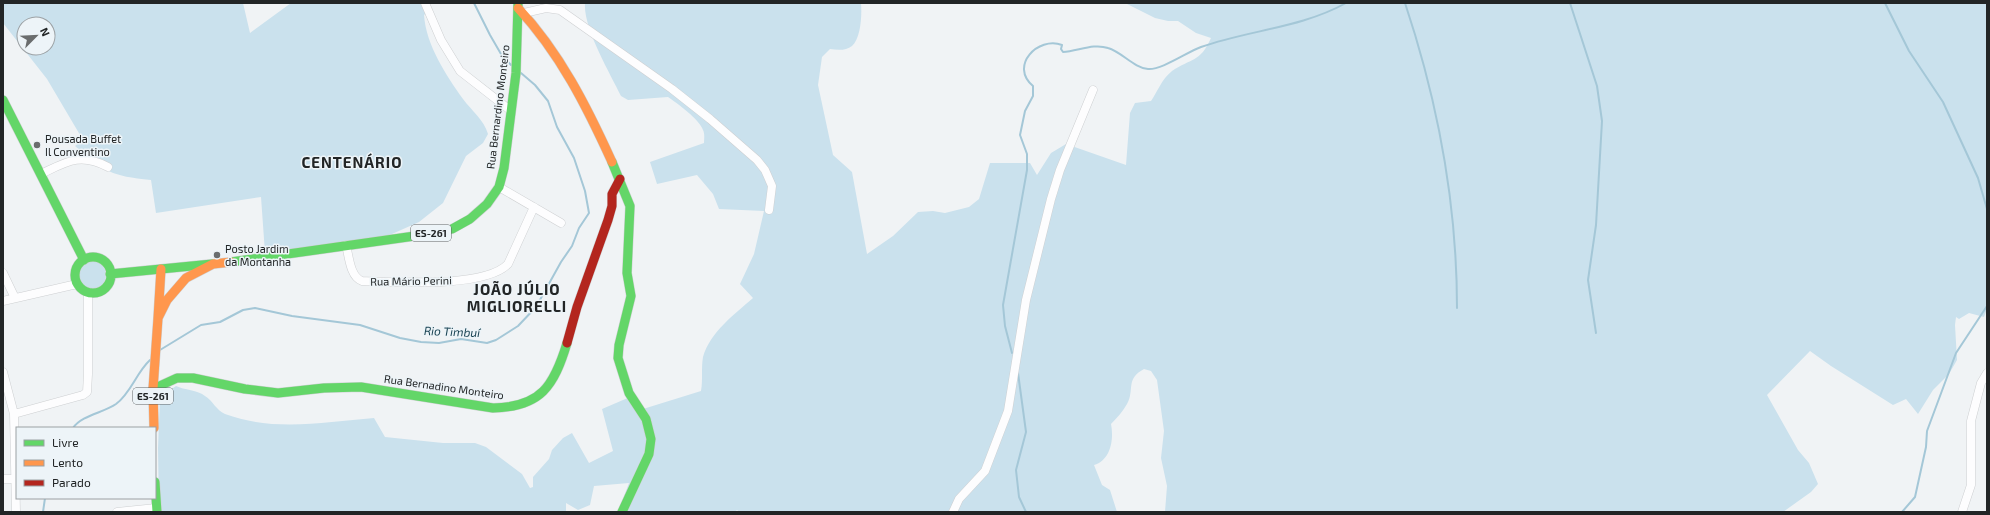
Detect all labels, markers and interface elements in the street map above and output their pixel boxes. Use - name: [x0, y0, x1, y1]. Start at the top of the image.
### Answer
- north arrow: [16, 16, 56, 56]
- text: N: [38, 25, 53, 38]
- street label: Rua Bernardino Monteiro: [483, 44, 512, 170]
- place label: Pousada Buffet Il Conventino: [45, 132, 121, 158]
- marker: Pousada Buffet Il Conventino: [32, 140, 42, 150]
- district label: CENTENÁRIO: [301, 153, 403, 171]
- road number: ES-261: [411, 225, 451, 241]
- place label: Posto Jardim da Montanha: [225, 242, 291, 268]
- marker: Posto Jardim da Montanha: [212, 250, 222, 260]
- street label: Rua Mário Perini: [370, 273, 452, 288]
- district label: JOÃO JÚLIO MIGLIORELLI: [467, 280, 567, 315]
- water label: Rio Timbuí: [424, 323, 482, 339]
- street label: Rua Bernadino Monteiro: [383, 372, 505, 401]
- road number: ES-261: [133, 388, 173, 404]
- legend: [16, 427, 156, 499]
- text: Livre: [52, 435, 79, 449]
- text: Lento: [52, 455, 83, 469]
- text: Parado: [52, 475, 91, 489]

